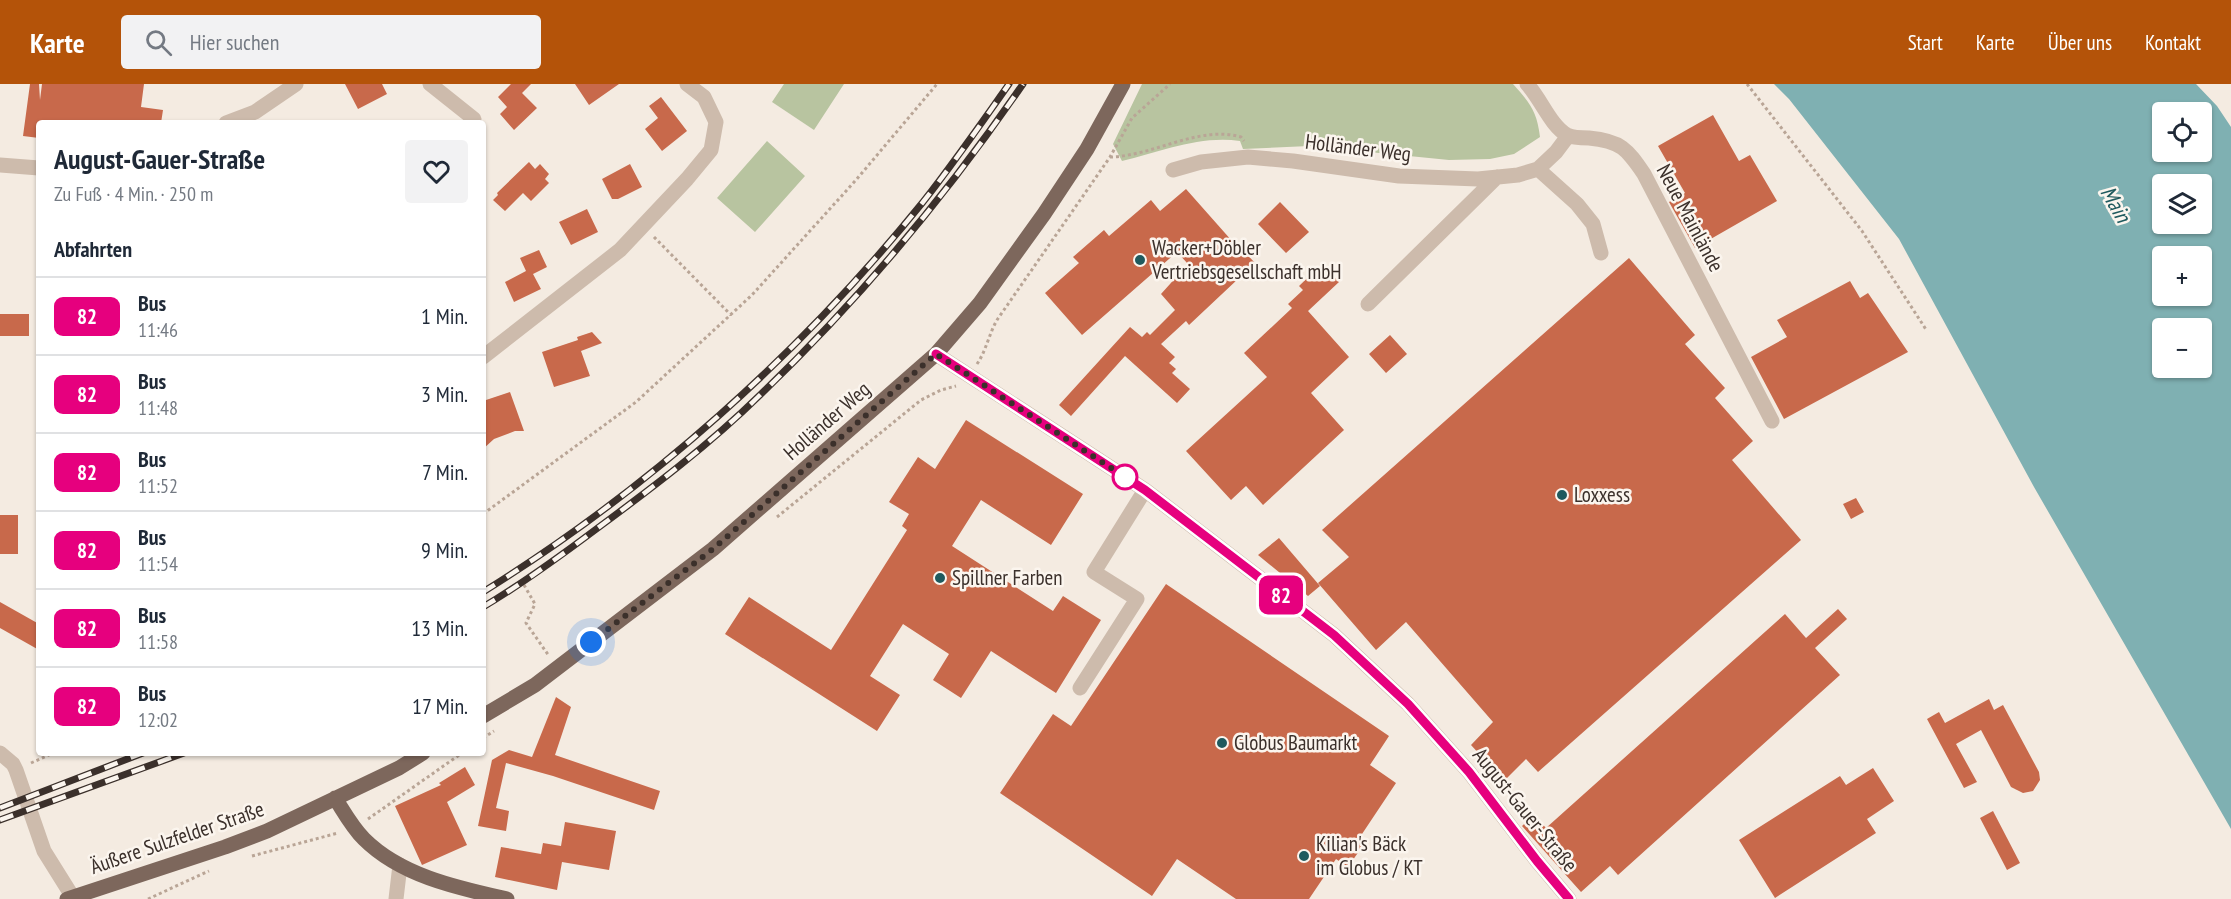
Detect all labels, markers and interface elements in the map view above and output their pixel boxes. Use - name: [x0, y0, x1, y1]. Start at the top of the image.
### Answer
- search box: [121, 15, 541, 69]
- text: Karte: [30, 24, 85, 61]
- icon: search: [142, 26, 175, 59]
- text: Hier suchen: [190, 28, 279, 56]
- text: Start: [1908, 29, 1943, 56]
- text: Karte: [1976, 29, 2015, 56]
- text: Über uns: [2048, 29, 2112, 56]
- text: Kontakt: [2145, 29, 2201, 56]
- map controls: [2152, 102, 2212, 378]
- button: locate: [2152, 102, 2212, 162]
- street label: Holländer Weg: [1304, 128, 1412, 167]
- text: August-Gauer-Straße: [54, 140, 265, 177]
- button: heart: [405, 140, 468, 203]
- street label: Neue Mainlände: [1651, 159, 1730, 276]
- button: layers: [2152, 174, 2212, 234]
- text: Zu Fuß · 4 Min. · 250 m: [54, 181, 213, 207]
- water label: Main: [2095, 181, 2138, 228]
- place label: Wacker+Döbler Vertriebsgesellschaft mbH: [1151, 234, 1342, 285]
- text: Abfahrten: [54, 235, 132, 263]
- button: +: [2152, 246, 2212, 306]
- marker: Wacker+Döbler Vertriebsgesellschaft mbH: [1133, 253, 1147, 267]
- text: Bus: [138, 289, 166, 317]
- text: 1 Min.: [421, 302, 468, 330]
- text: 82: [77, 303, 97, 330]
- text: 11:46: [138, 317, 178, 343]
- button: −: [2152, 318, 2212, 378]
- text: Bus: [138, 367, 166, 395]
- street label: Holländer Weg: [778, 376, 876, 466]
- text: 3 Min.: [421, 380, 468, 408]
- text: 82: [77, 381, 97, 408]
- text: 11:48: [138, 395, 178, 421]
- text: Bus: [138, 445, 166, 473]
- text: 7 Min.: [422, 458, 468, 486]
- text: 82: [77, 459, 97, 486]
- unlabelled marker: [1112, 464, 1138, 490]
- text: 11:52: [138, 473, 178, 499]
- place label: Loxxess: [1574, 481, 1630, 508]
- marker: Loxxess: [1555, 488, 1569, 502]
- text: Bus: [138, 523, 166, 551]
- text: 9 Min.: [421, 536, 468, 564]
- text: 82: [77, 537, 97, 564]
- text: 11:54: [138, 551, 178, 577]
- place label: Spillner Farben: [952, 564, 1062, 591]
- marker: Spillner Farben: [933, 571, 947, 585]
- line badge: 82: [1254, 576, 1308, 614]
- text: 82: [1271, 582, 1291, 609]
- text: Bus: [138, 601, 166, 629]
- text: 13 Min.: [411, 614, 468, 642]
- text: 82: [77, 615, 97, 642]
- your location: [576, 627, 606, 657]
- text: 11:58: [138, 629, 178, 655]
- text: Bus: [138, 679, 166, 707]
- text: 17 Min.: [412, 692, 468, 720]
- text: 82: [77, 693, 97, 720]
- text: 12:02: [138, 707, 178, 733]
- place label: Globus Baumarkt: [1234, 729, 1357, 756]
- marker: Globus Baumarkt: [1215, 736, 1229, 750]
- street label: August-Gauer-Straße: [1467, 742, 1584, 877]
- street label: Äußere Sulzfelder Straße: [86, 795, 267, 880]
- place label: Kilian's Bäck im Globus / KT: [1316, 830, 1423, 881]
- marker: Kilian's Bäck im Globus / KT: [1297, 849, 1311, 863]

